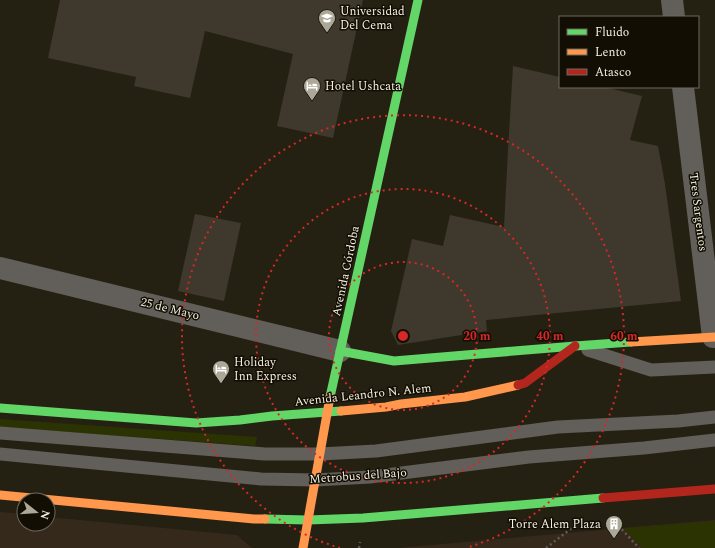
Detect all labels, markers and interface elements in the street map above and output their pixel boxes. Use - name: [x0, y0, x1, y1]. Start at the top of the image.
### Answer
- place label: Universidad Del Cema: [340, 2, 405, 35]
- school or university icon: Universidad Del Cema: [317, 8, 337, 33]
- legend: [559, 16, 699, 88]
- text: Fluido: [595, 23, 629, 42]
- text: Lento: [595, 43, 626, 62]
- text: Atasco: [595, 63, 631, 82]
- hotel icon: Hotel Ushcata: [302, 76, 322, 101]
- place label: Hotel Ushcata: [325, 77, 401, 96]
- street label: Tres Sargentos: [684, 172, 712, 252]
- street label: Avenida Córdoba: [327, 224, 365, 318]
- street label: 25 de Mayo: [139, 293, 201, 325]
- text: 20 m: [463, 327, 491, 346]
- text: 40 m: [536, 327, 564, 346]
- text: 60 m: [610, 327, 638, 346]
- centre of rings: [396, 329, 410, 343]
- place label: Holiday Inn Express: [234, 353, 297, 386]
- hotel icon: Holiday Inn Express: [211, 359, 231, 384]
- street label: Avenida Leandro N. Alem: [294, 378, 432, 412]
- street label: Metrobus del Bajo: [309, 463, 407, 489]
- north arrow: [16, 492, 56, 532]
- text: N: [36, 508, 55, 522]
- building icon: Torre Alem Plaza: [604, 514, 624, 539]
- place label: Torre Alem Plaza: [509, 515, 601, 534]

